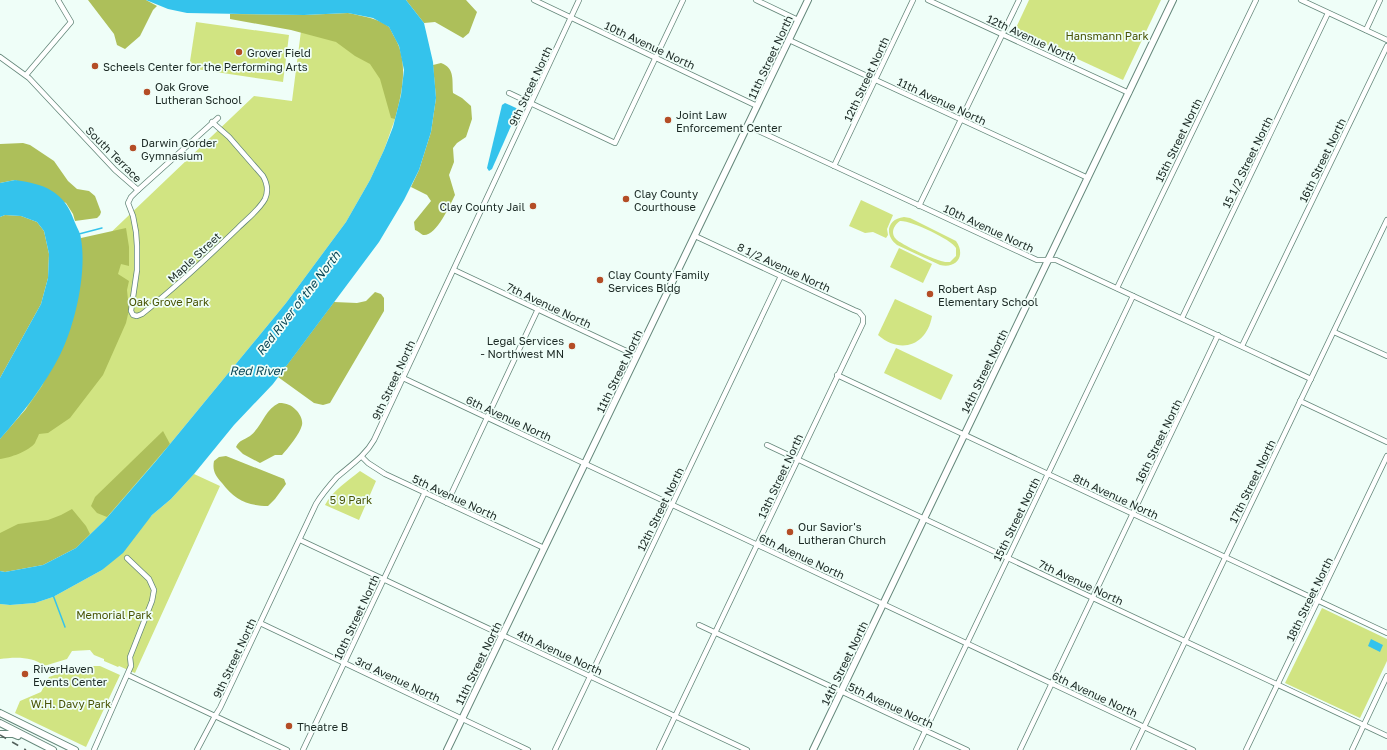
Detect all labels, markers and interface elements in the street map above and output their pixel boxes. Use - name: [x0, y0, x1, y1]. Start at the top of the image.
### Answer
- street label: 12th Avenue North: [985, 11, 1079, 65]
- street label: 11th Street North: [745, 13, 795, 101]
- street label: 10th Avenue North: [603, 18, 697, 72]
- park label: Hansmann Park: [1065, 29, 1149, 42]
- street label: 12th Street North: [841, 35, 891, 123]
- street label: 9th Street North: [506, 44, 554, 128]
- place label: Grover Field: [247, 46, 311, 59]
- marker: Grover Field: [234, 47, 244, 57]
- place label: Scheels Center for the Performing Arts: [103, 60, 308, 73]
- marker: Scheels Center for the Performing Arts: [90, 61, 100, 71]
- street label: 11th Avenue North: [895, 75, 989, 127]
- place label: Oak Grove Lutheran School: [155, 80, 242, 106]
- marker: Oak Grove Lutheran School: [142, 87, 152, 97]
- street label: 15th Street North: [1152, 96, 1204, 184]
- place label: Joint Law Enforcement Center: [676, 108, 783, 134]
- street label: 15 1/2 Street North: [1219, 114, 1275, 210]
- marker: Joint Law Enforcement Center: [663, 115, 673, 125]
- street label: 16th Street North: [1296, 116, 1348, 204]
- street label: South Terrace: [83, 123, 145, 185]
- place label: Darwin Gorder Gymnasium: [141, 136, 217, 162]
- marker: Darwin Gorder Gymnasium: [128, 143, 138, 153]
- place label: Clay County Courthouse: [634, 187, 698, 213]
- marker: Clay County Courthouse: [621, 194, 631, 204]
- place label: Clay County Jail: [439, 200, 525, 213]
- marker: Clay County Jail: [528, 201, 538, 211]
- street label: 10th Avenue North: [942, 201, 1036, 255]
- street label: Maple Street: [165, 229, 223, 285]
- street label: 8 1/2 Avenue North: [735, 240, 833, 294]
- water label: Red River of the North: [253, 248, 344, 358]
- place label: Clay County Family Services Bldg: [608, 268, 710, 294]
- marker: Clay County Family Services Bldg: [595, 275, 605, 285]
- street label: 7th Avenue North: [505, 280, 593, 330]
- place label: Robert Asp Elementary School: [938, 282, 1038, 308]
- marker: Robert Asp Elementary School: [925, 289, 935, 299]
- park label: Oak Grove Park: [129, 295, 209, 308]
- street label: 11th Street North: [593, 327, 645, 415]
- street label: 14th Street North: [958, 327, 1010, 415]
- place label: Legal Services - Northwest MN: [481, 334, 564, 360]
- street label: 9th Street North: [369, 338, 417, 422]
- marker: Legal Services - Northwest MN: [567, 341, 577, 351]
- water label: Red River: [230, 363, 287, 378]
- street label: 6th Avenue North: [464, 393, 554, 443]
- street label: 16th Street North: [1132, 397, 1184, 485]
- street label: 13th Street North: [755, 432, 805, 520]
- street label: 17th Street North: [1226, 437, 1278, 525]
- street label: 12th Street North: [634, 465, 686, 553]
- street label: 8th Avenue North: [1071, 470, 1161, 522]
- street label: 5th Avenue North: [410, 472, 500, 522]
- street label: 15th Street North: [990, 475, 1042, 563]
- park label: 5 9 Park: [330, 493, 372, 506]
- place label: Our Savior's Lutheran Church: [798, 520, 886, 546]
- marker: Our Savior's Lutheran Church: [785, 527, 795, 537]
- street label: 6th Avenue North: [757, 531, 847, 581]
- street label: 18th Street North: [1283, 555, 1335, 643]
- street label: 7th Avenue North: [1037, 557, 1125, 607]
- street label: 10th Street North: [331, 573, 381, 661]
- park label: Memorial Park: [76, 608, 152, 621]
- street label: 9th Street North: [210, 616, 258, 700]
- street label: 11th Street North: [452, 619, 504, 707]
- street label: 14th Street North: [818, 619, 870, 707]
- street label: 4th Avenue North: [515, 626, 605, 678]
- street label: 3rd Avenue North: [353, 654, 443, 704]
- place label: RiverHaven Events Center: [33, 662, 108, 688]
- marker: RiverHaven Events Center: [20, 669, 30, 679]
- street label: 6th Avenue North: [1050, 669, 1140, 719]
- street label: 5th Avenue North: [846, 680, 936, 730]
- park label: W.H. Davy Park: [31, 697, 111, 710]
- place label: Theatre B: [297, 720, 348, 733]
- marker: Theatre B: [284, 721, 294, 731]

